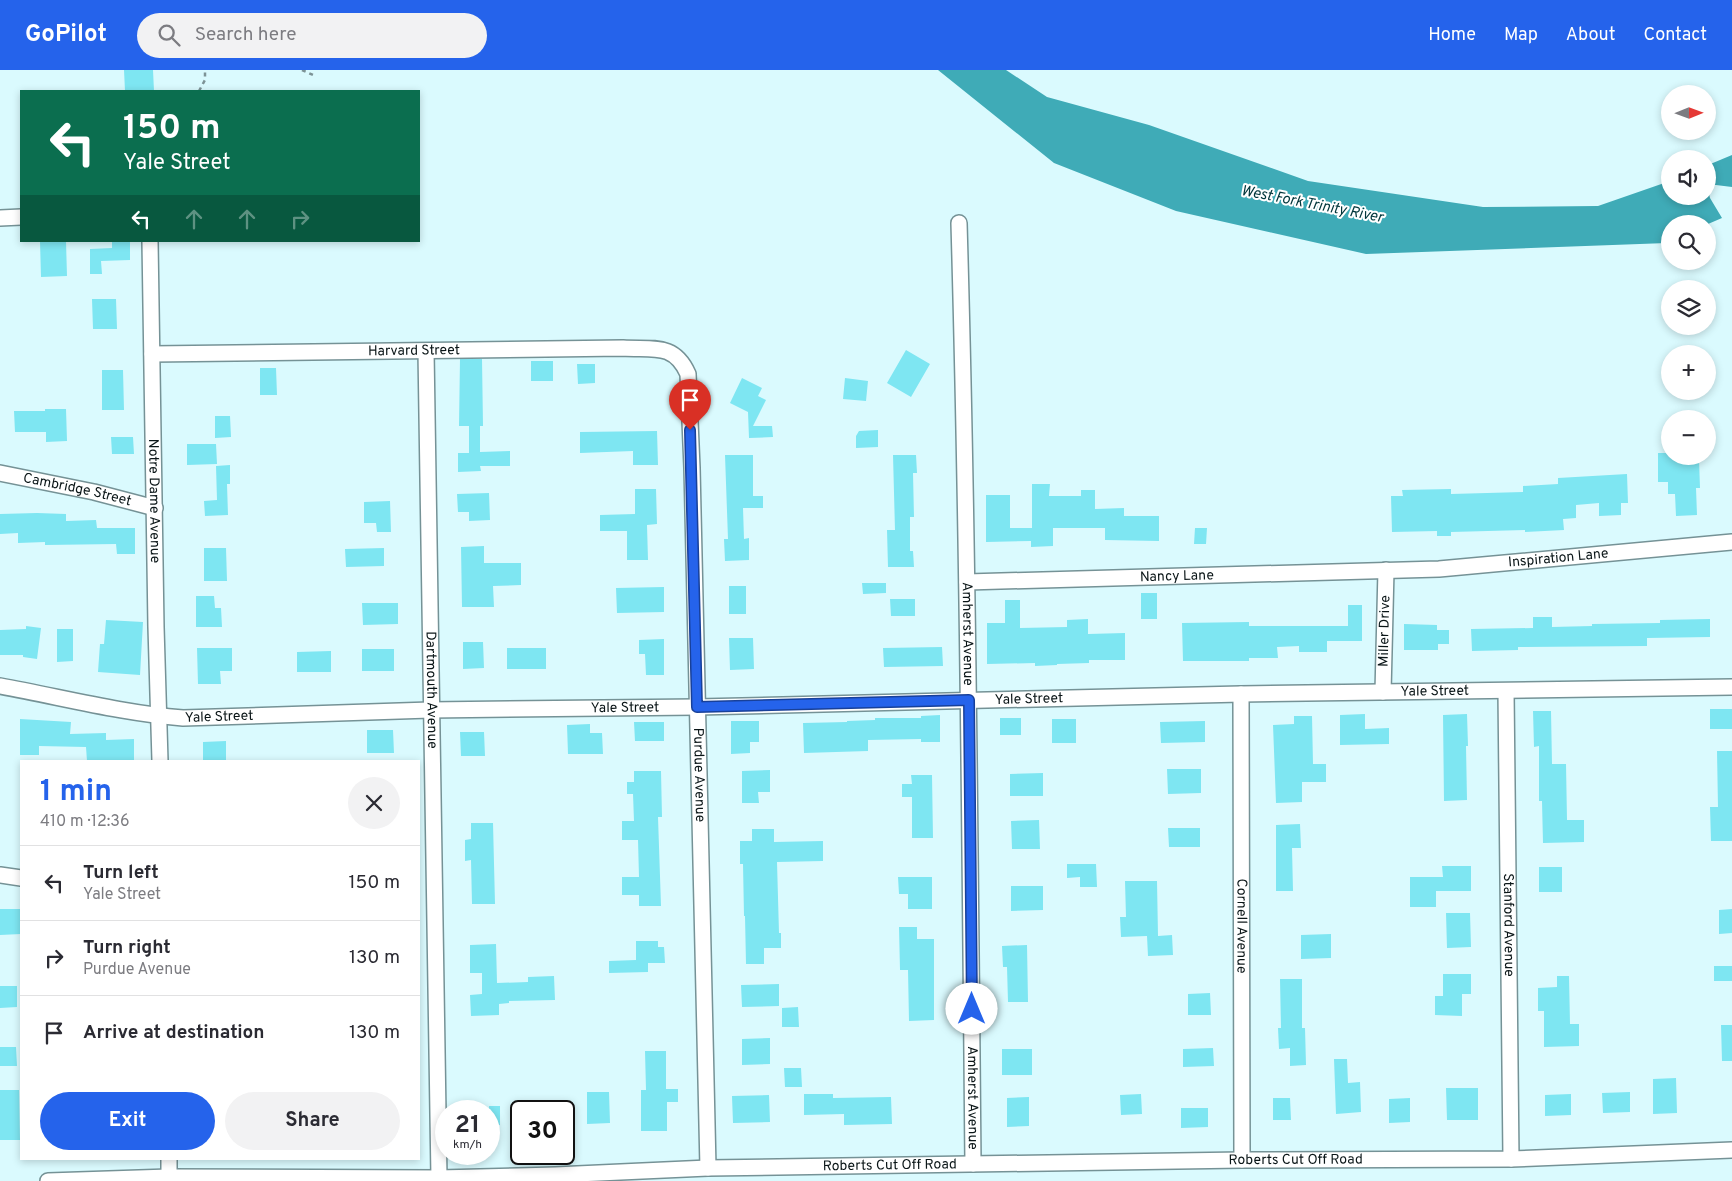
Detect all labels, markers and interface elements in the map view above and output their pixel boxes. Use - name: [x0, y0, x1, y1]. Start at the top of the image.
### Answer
- search box: [137, 13, 487, 58]
- text: GoPilot: [25, 20, 107, 50]
- icon: search: [155, 21, 183, 49]
- text: Search here: [195, 23, 296, 47]
- text: Home: [1428, 24, 1476, 47]
- text: Map: [1504, 24, 1538, 47]
- text: About: [1566, 24, 1615, 47]
- text: Contact: [1643, 24, 1707, 47]
- north arrow: [1661, 85, 1716, 140]
- map controls: [1661, 85, 1716, 465]
- text: 150 m: [123, 107, 221, 151]
- icon: left: [40, 110, 105, 175]
- text: Yale Street: [123, 150, 230, 177]
- button: sound: [1661, 150, 1716, 205]
- water label: West Fork Trinity River: [1239, 182, 1386, 228]
- icon: left: [127, 205, 155, 233]
- icon: ahead: [180, 205, 208, 233]
- icon: ahead: [233, 205, 261, 233]
- icon: right: [286, 205, 314, 233]
- button: search: [1661, 215, 1716, 270]
- button: layers: [1661, 280, 1716, 335]
- street label: Harvard Street: [368, 342, 460, 360]
- button: +: [1661, 345, 1716, 400]
- pin: [669, 379, 711, 430]
- icon: arrive: [676, 386, 704, 414]
- button: −: [1661, 410, 1716, 465]
- street label: Notre Dame Avenue: [145, 439, 164, 563]
- street label: Cambridge Street: [22, 469, 133, 510]
- street label: Inspiration Lane: [1507, 545, 1609, 571]
- street label: Nancy Lane: [1140, 567, 1214, 586]
- street label: Amherst Avenue: [958, 582, 977, 686]
- street label: Miller Drive: [1375, 595, 1394, 667]
- street label: Dartmouth Avenue: [422, 631, 441, 749]
- street label: Yale Street: [1400, 682, 1469, 700]
- street label: Yale Street: [994, 690, 1063, 708]
- street label: Yale Street: [591, 699, 659, 717]
- street label: Yale Street: [185, 707, 254, 726]
- street label: Purdue Avenue: [689, 727, 709, 822]
- text: 1 min: [40, 774, 112, 811]
- button: close: [348, 777, 400, 829]
- text: 410 m · 12:36: [40, 812, 130, 832]
- text: Turn left: [83, 861, 159, 885]
- icon: left: [40, 869, 68, 897]
- text: 150 m: [348, 871, 400, 895]
- street label: Stanford Avenue: [1499, 873, 1518, 977]
- street label: Cornell Avenue: [1233, 879, 1250, 973]
- text: Yale Street: [83, 885, 161, 905]
- text: Turn right: [83, 936, 171, 960]
- icon: right: [40, 944, 68, 972]
- text: 130 m: [349, 946, 400, 970]
- text: Purdue Avenue: [83, 960, 191, 980]
- position arrow: [945, 982, 997, 1034]
- icon: arrive: [40, 1019, 68, 1047]
- text: Arrive at destination: [83, 1021, 264, 1045]
- text: 130 m: [349, 1021, 400, 1045]
- street label: Amherst Avenue: [963, 1046, 981, 1150]
- button: Exit: [40, 1092, 215, 1150]
- button: Share: [225, 1092, 400, 1150]
- speed limit sign: 30: [510, 1100, 575, 1165]
- text: 21: [455, 1110, 480, 1142]
- text: km/h: [453, 1137, 482, 1153]
- street label: Roberts Cut Off Road: [1228, 1151, 1363, 1169]
- street label: Roberts Cut Off Road: [822, 1156, 957, 1175]

